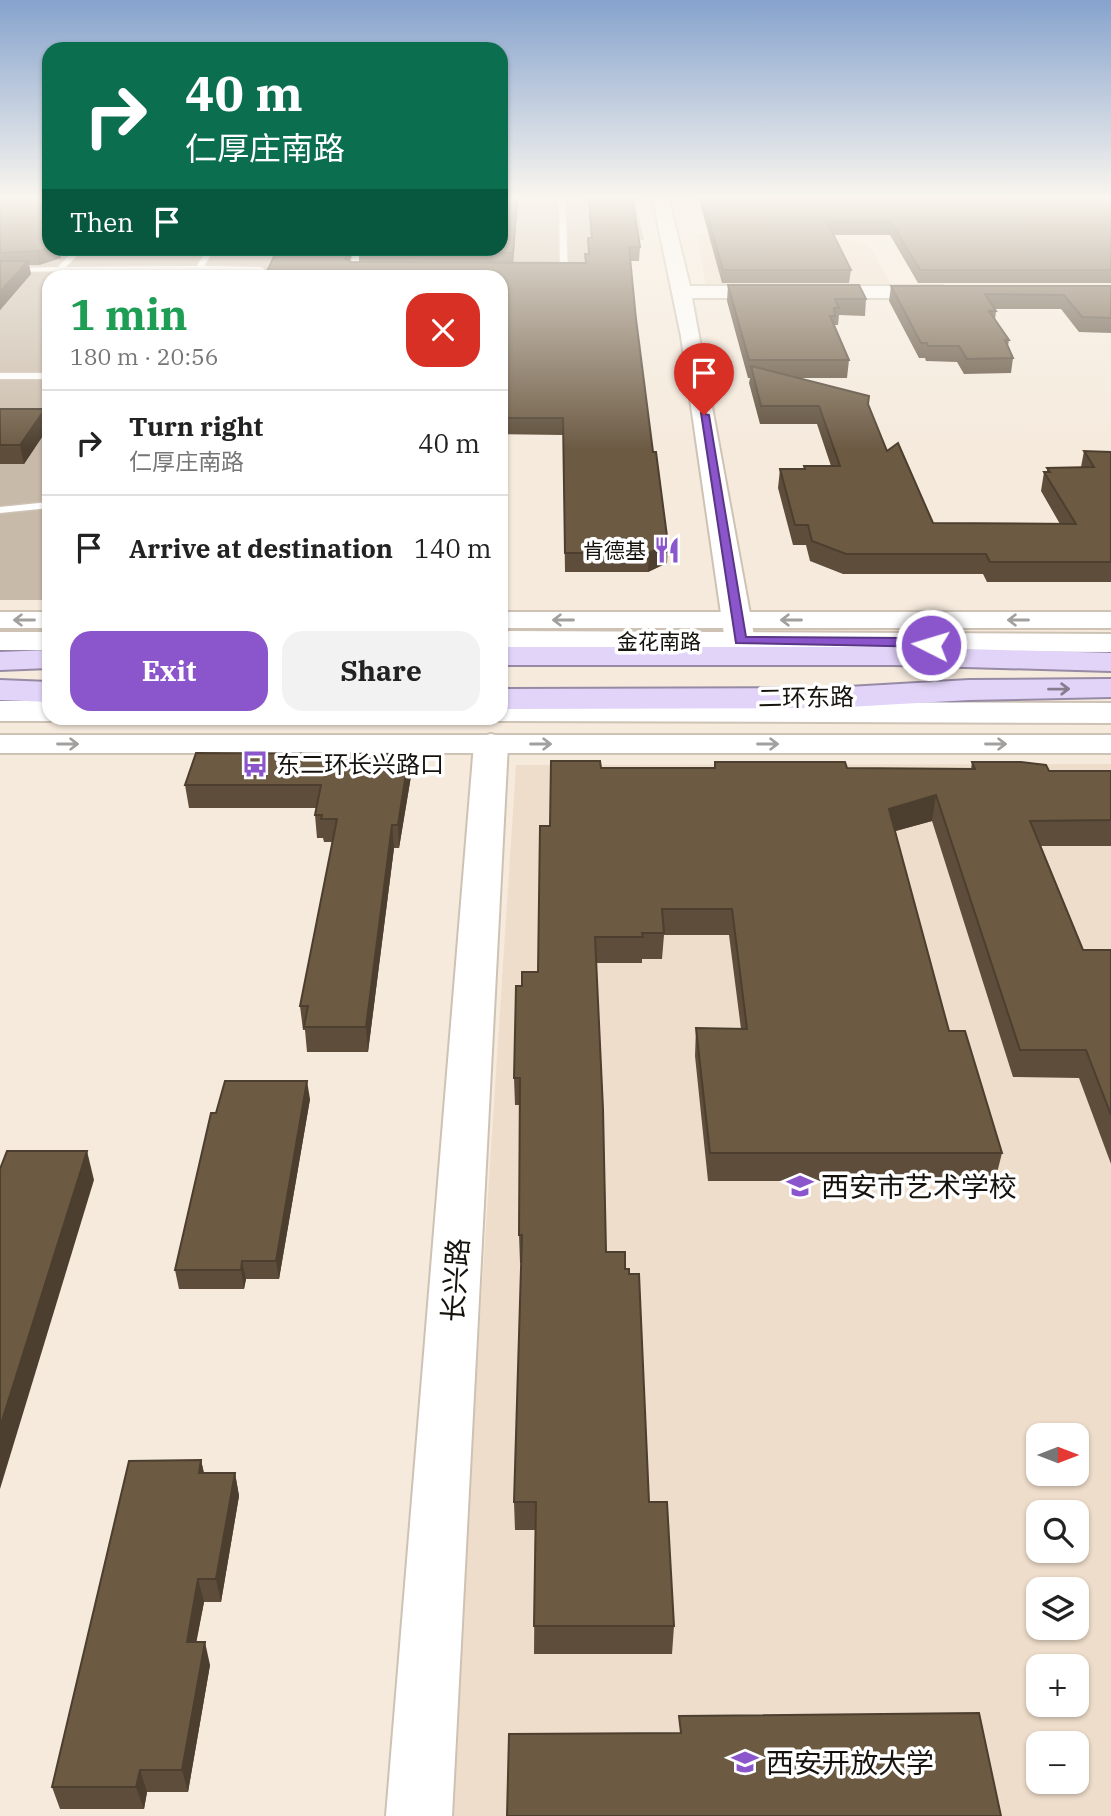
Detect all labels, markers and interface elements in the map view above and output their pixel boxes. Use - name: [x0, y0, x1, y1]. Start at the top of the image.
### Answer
- text: 40 m: [185, 61, 303, 124]
- icon: right: [70, 70, 161, 161]
- text: 仁厚庄南路: [185, 127, 345, 169]
- icon: arrive: [148, 203, 186, 241]
- text: Then: [70, 205, 134, 239]
- text: 1 min: [70, 287, 188, 342]
- button: close: [406, 293, 480, 367]
- text: 180 m · 20:56: [70, 341, 219, 371]
- pin: [674, 343, 734, 415]
- icon: arrive: [685, 354, 723, 392]
- text: Turn right: [129, 409, 263, 443]
- icon: right: [70, 424, 108, 462]
- text: 40 m: [418, 426, 480, 460]
- text: 仁厚庄南路: [129, 446, 244, 476]
- icon: arrive: [70, 529, 108, 567]
- text: Arrive at destination: [129, 531, 393, 565]
- text: 140 m: [414, 531, 492, 565]
- restaurant icon: 肯德基: [652, 535, 682, 565]
- place label: 肯德基: [583, 536, 646, 564]
- position arrow: [894, 608, 968, 682]
- one-way arrow: [13, 613, 36, 627]
- one-way arrow: [552, 613, 575, 627]
- one-way arrow: [780, 613, 803, 627]
- one-way arrow: [1007, 613, 1030, 627]
- street label: 金花南路: [617, 627, 701, 655]
- button: Exit: [70, 631, 268, 711]
- button: Share: [282, 631, 480, 711]
- street label: 二环东路: [758, 680, 854, 714]
- one-way arrow: [1047, 682, 1070, 695]
- one-way arrow: [56, 737, 79, 751]
- one-way arrow: [529, 737, 552, 751]
- one-way arrow: [756, 737, 779, 751]
- one-way arrow: [984, 737, 1007, 751]
- place label: 东二环长兴路口: [276, 748, 444, 780]
- bus stop icon: 东二环长兴路口: [240, 749, 270, 779]
- place label: 西安市艺术学校: [821, 1168, 1017, 1205]
- school or university icon: 西安市艺术学校: [785, 1171, 815, 1201]
- street label: 长兴路: [434, 1237, 476, 1323]
- north arrow: [1026, 1423, 1088, 1486]
- map controls: [1026, 1423, 1089, 1794]
- button: search: [1026, 1500, 1089, 1563]
- button: layers: [1026, 1577, 1089, 1640]
- button: +: [1026, 1654, 1089, 1717]
- button: −: [1026, 1731, 1089, 1794]
- place label: 西安开放大学: [766, 1744, 934, 1781]
- school or university icon: 西安开放大学: [730, 1747, 760, 1777]

